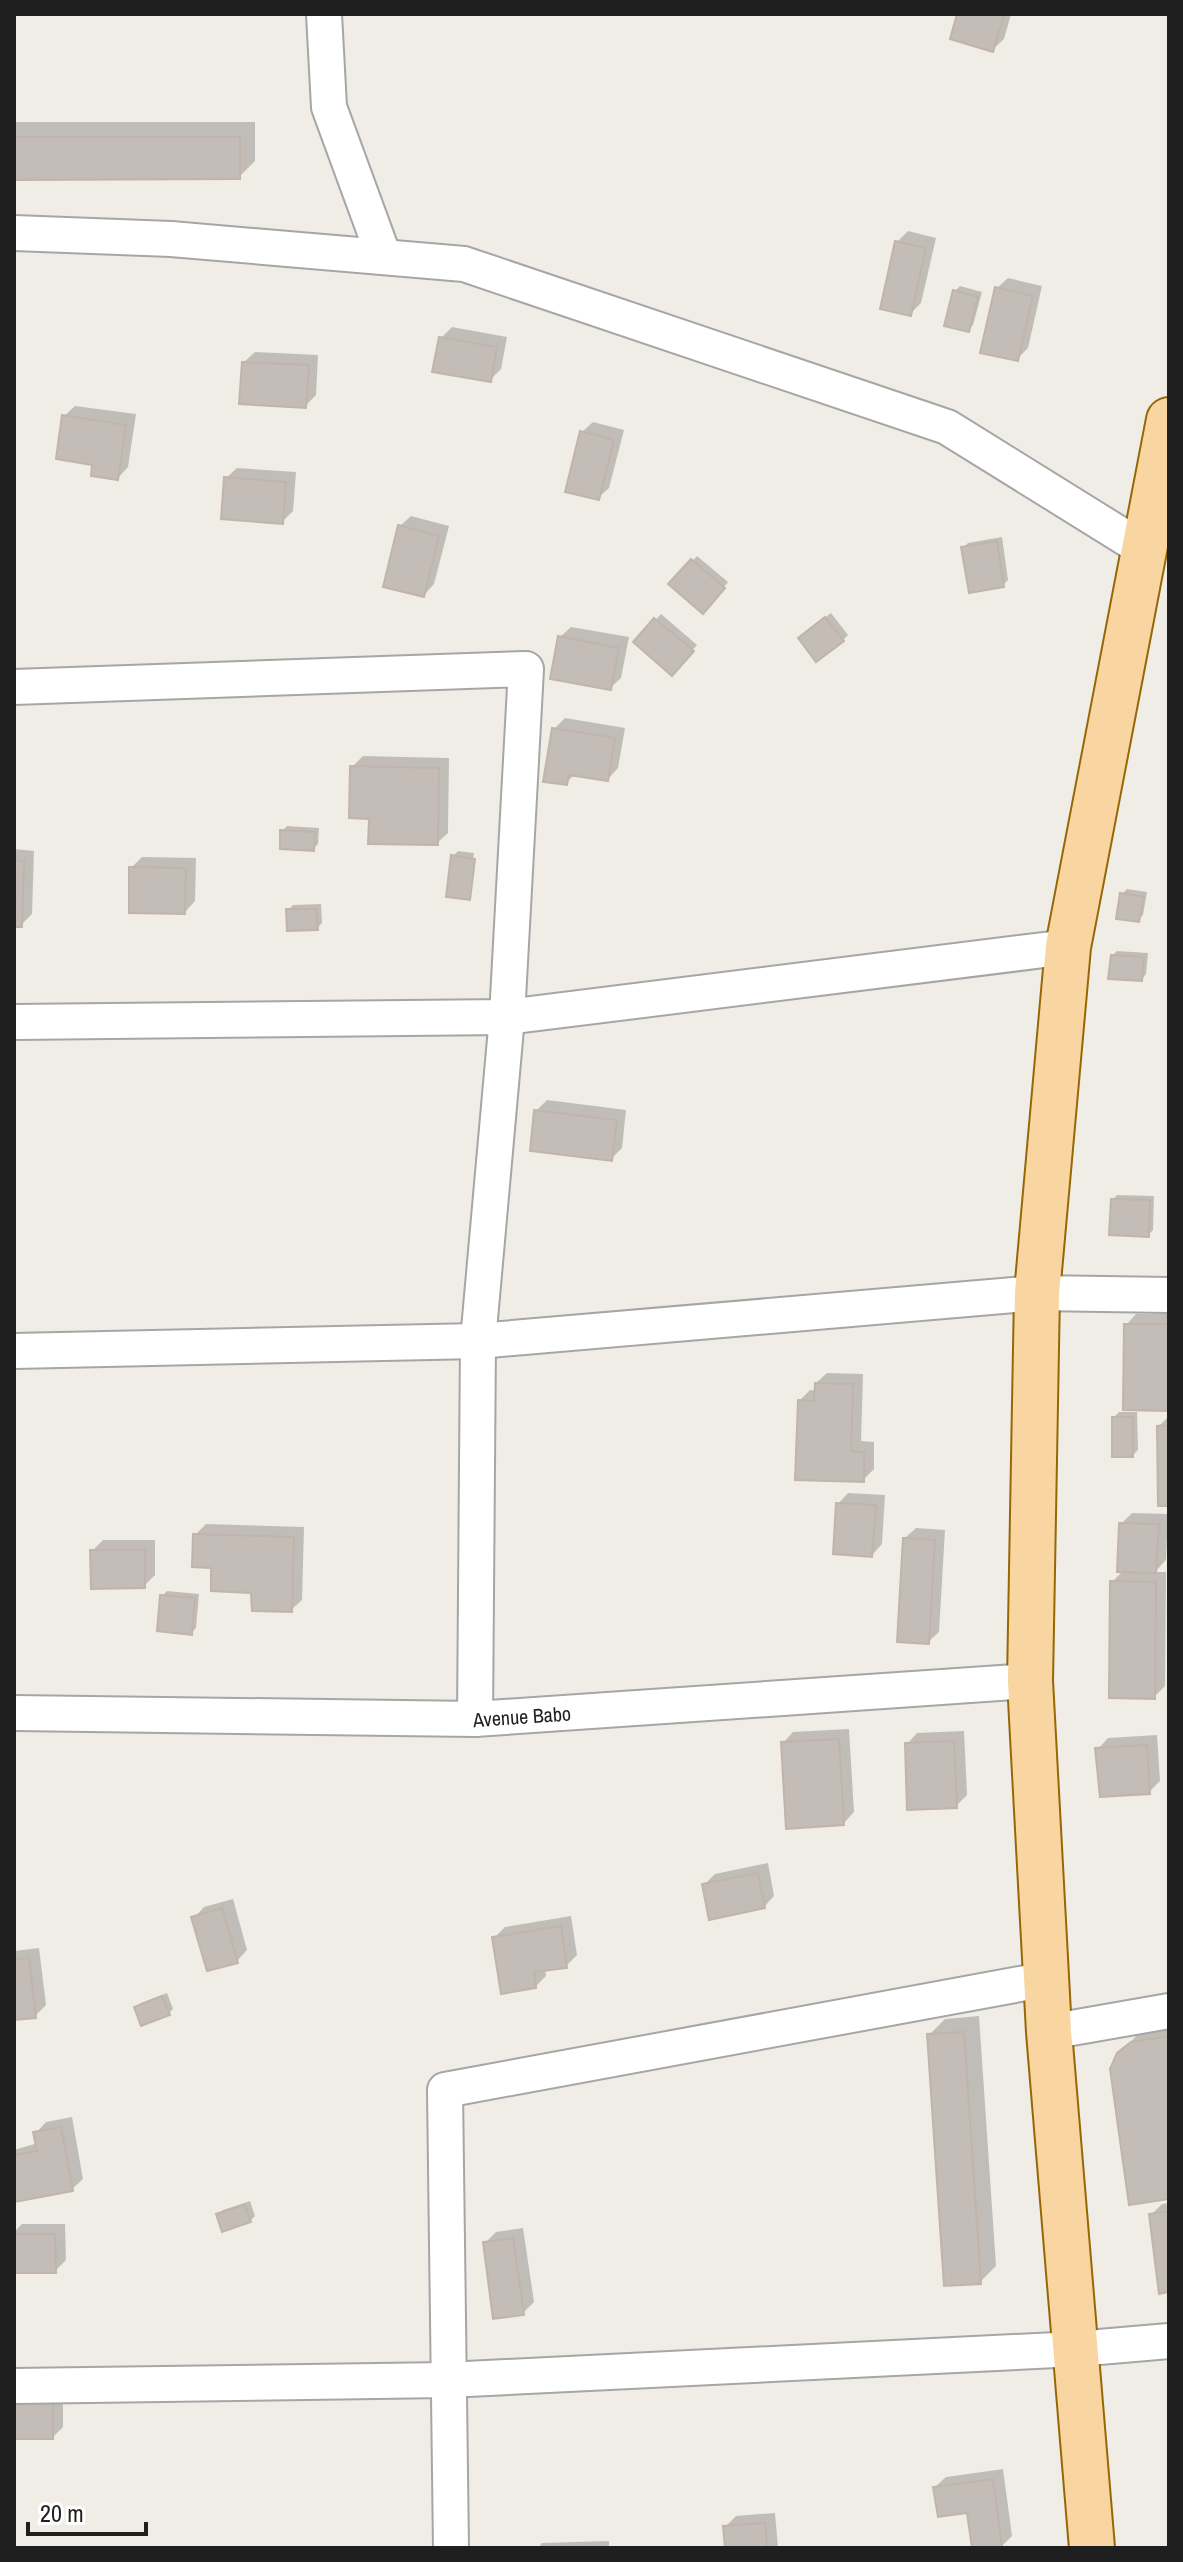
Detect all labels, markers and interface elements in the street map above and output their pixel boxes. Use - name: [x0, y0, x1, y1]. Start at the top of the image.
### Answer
- street label: Avenue Babo: [471, 1699, 572, 1733]
- scale bar: [28, 2486, 146, 2536]
- text: 20 m: [40, 2497, 84, 2529]

